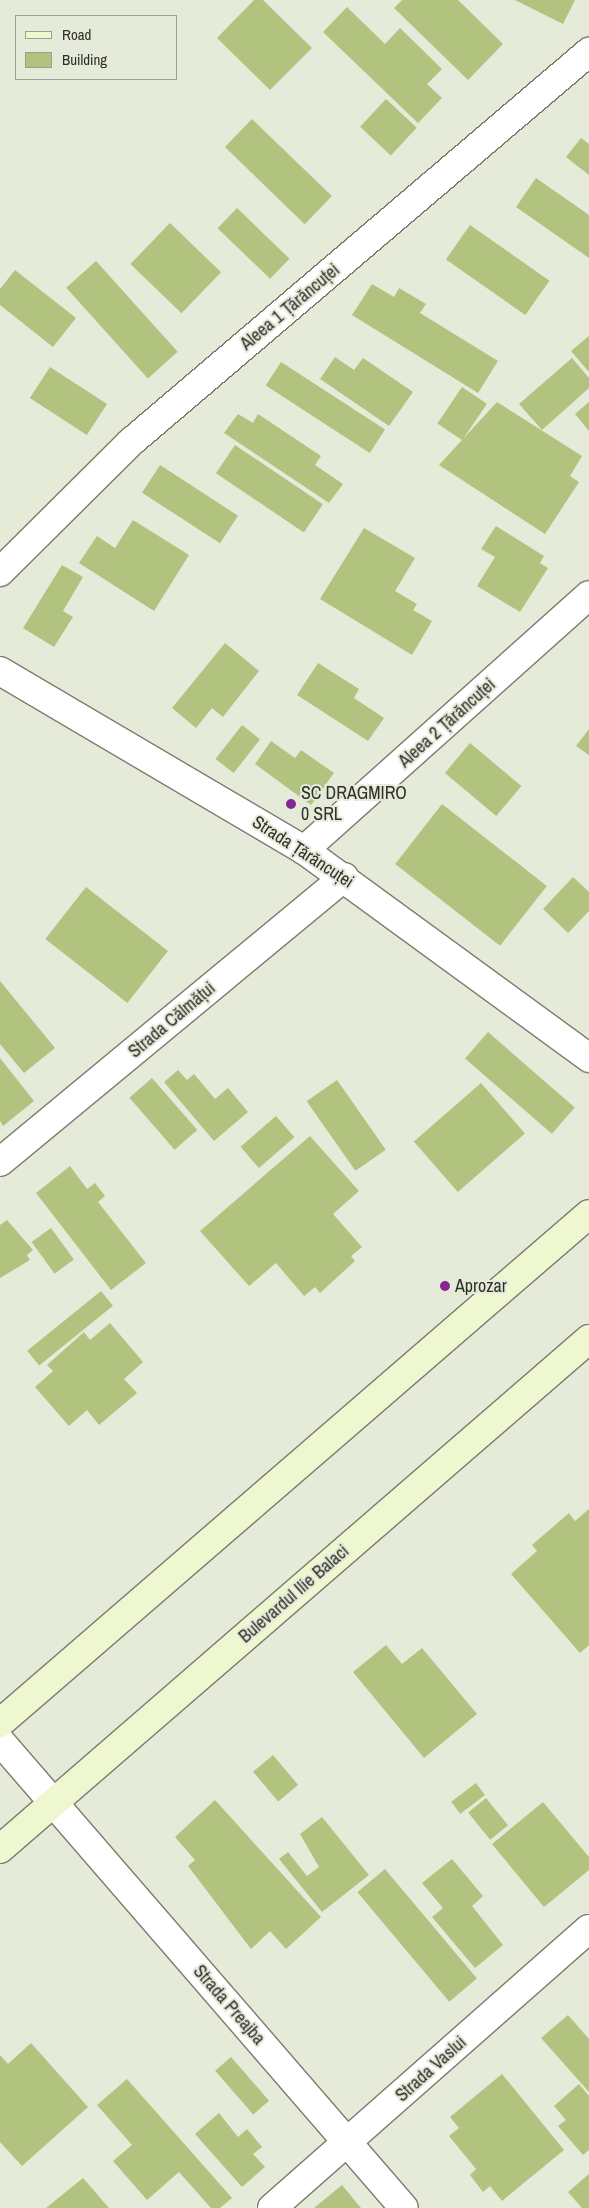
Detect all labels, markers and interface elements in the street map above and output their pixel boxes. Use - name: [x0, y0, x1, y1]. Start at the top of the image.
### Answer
- legend: [15, 15, 178, 80]
- text: Road: [62, 24, 91, 45]
- text: Building: [62, 49, 107, 70]
- street label: Aleea 1 Țărăncuței: [236, 259, 344, 355]
- street label: Aleea 2 Țărăncuței: [394, 674, 500, 772]
- place label: SC DRAGMIRO 0 SRL: [301, 783, 407, 826]
- marker: SC DRAGMIRO 0 SRL: [285, 798, 297, 810]
- street label: Strada Țărăncuței: [248, 811, 358, 893]
- street label: Strada Călmățui: [124, 977, 220, 1063]
- place label: Aprozar: [455, 1275, 507, 1297]
- marker: Aprozar: [439, 1280, 451, 1292]
- street label: Bulevardul Ilie Balaci: [235, 1540, 353, 1648]
- street label: Strada Preajba: [189, 1961, 269, 2049]
- street label: Strada Vaslui: [391, 2032, 471, 2106]

